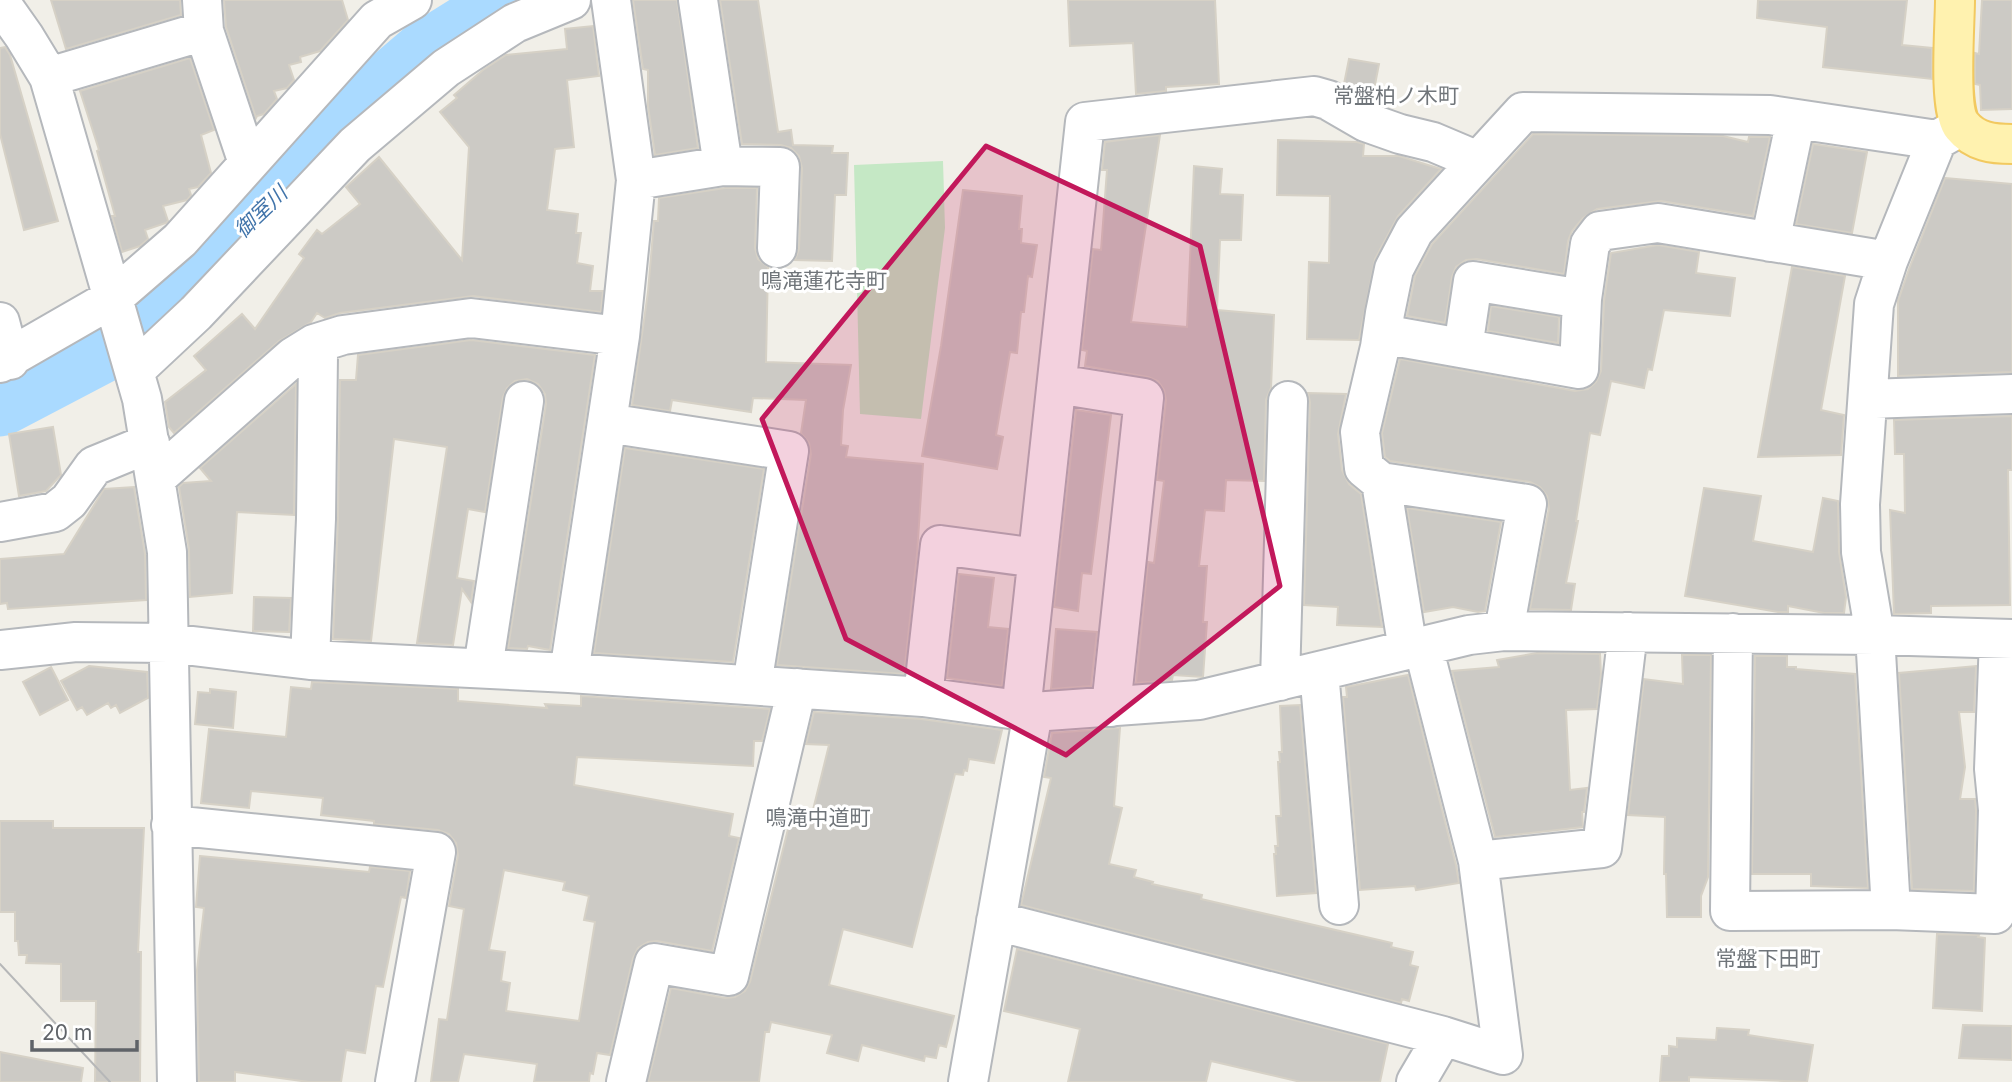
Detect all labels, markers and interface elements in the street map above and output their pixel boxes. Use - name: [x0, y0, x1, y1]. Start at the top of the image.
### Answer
- district label: 常盤柏ノ木町: [1333, 83, 1459, 108]
- water label: 御室川: [229, 179, 293, 243]
- district label: 鳴滝蓮花寺町: [761, 268, 887, 293]
- district label: 鳴滝中道町: [766, 805, 871, 830]
- district label: 常盤下田町: [1716, 946, 1821, 971]
- scale bar: [32, 1009, 136, 1052]
- text: 20 m: [42, 1020, 92, 1045]

